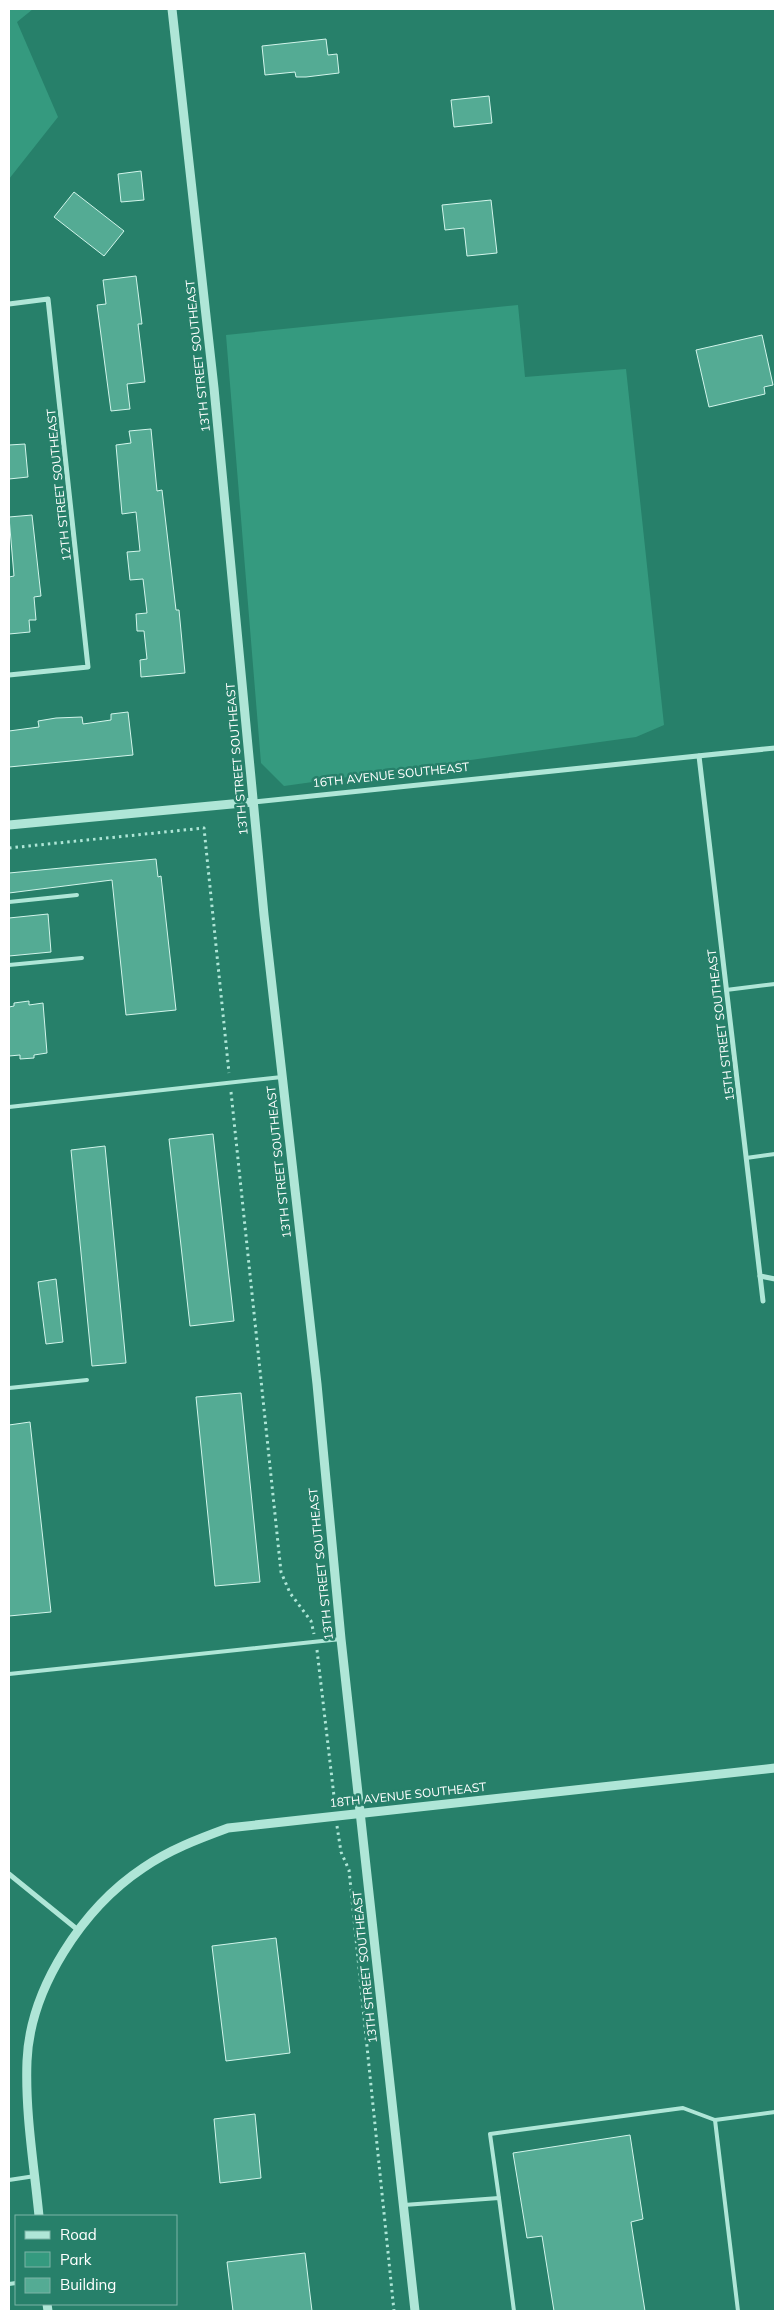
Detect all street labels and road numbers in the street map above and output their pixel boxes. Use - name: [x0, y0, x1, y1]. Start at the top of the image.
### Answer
- street label: 13TH STREET SOUTHEAST: [182, 278, 213, 433]
- street label: 12TH STREET SOUTHEAST: [43, 407, 74, 562]
- street label: 13TH STREET SOUTHEAST: [222, 681, 251, 836]
- street label: 16TH AVENUE SOUTHEAST: [312, 759, 471, 790]
- street label: 15TH STREET SOUTHEAST: [704, 947, 737, 1102]
- street label: 13TH STREET SOUTHEAST: [263, 1084, 294, 1239]
- street label: 13TH STREET SOUTHEAST: [305, 1486, 336, 1641]
- street label: 18TH AVENUE SOUTHEAST: [329, 1779, 488, 1810]
- street label: 13TH STREET SOUTHEAST: [349, 1889, 380, 2044]

